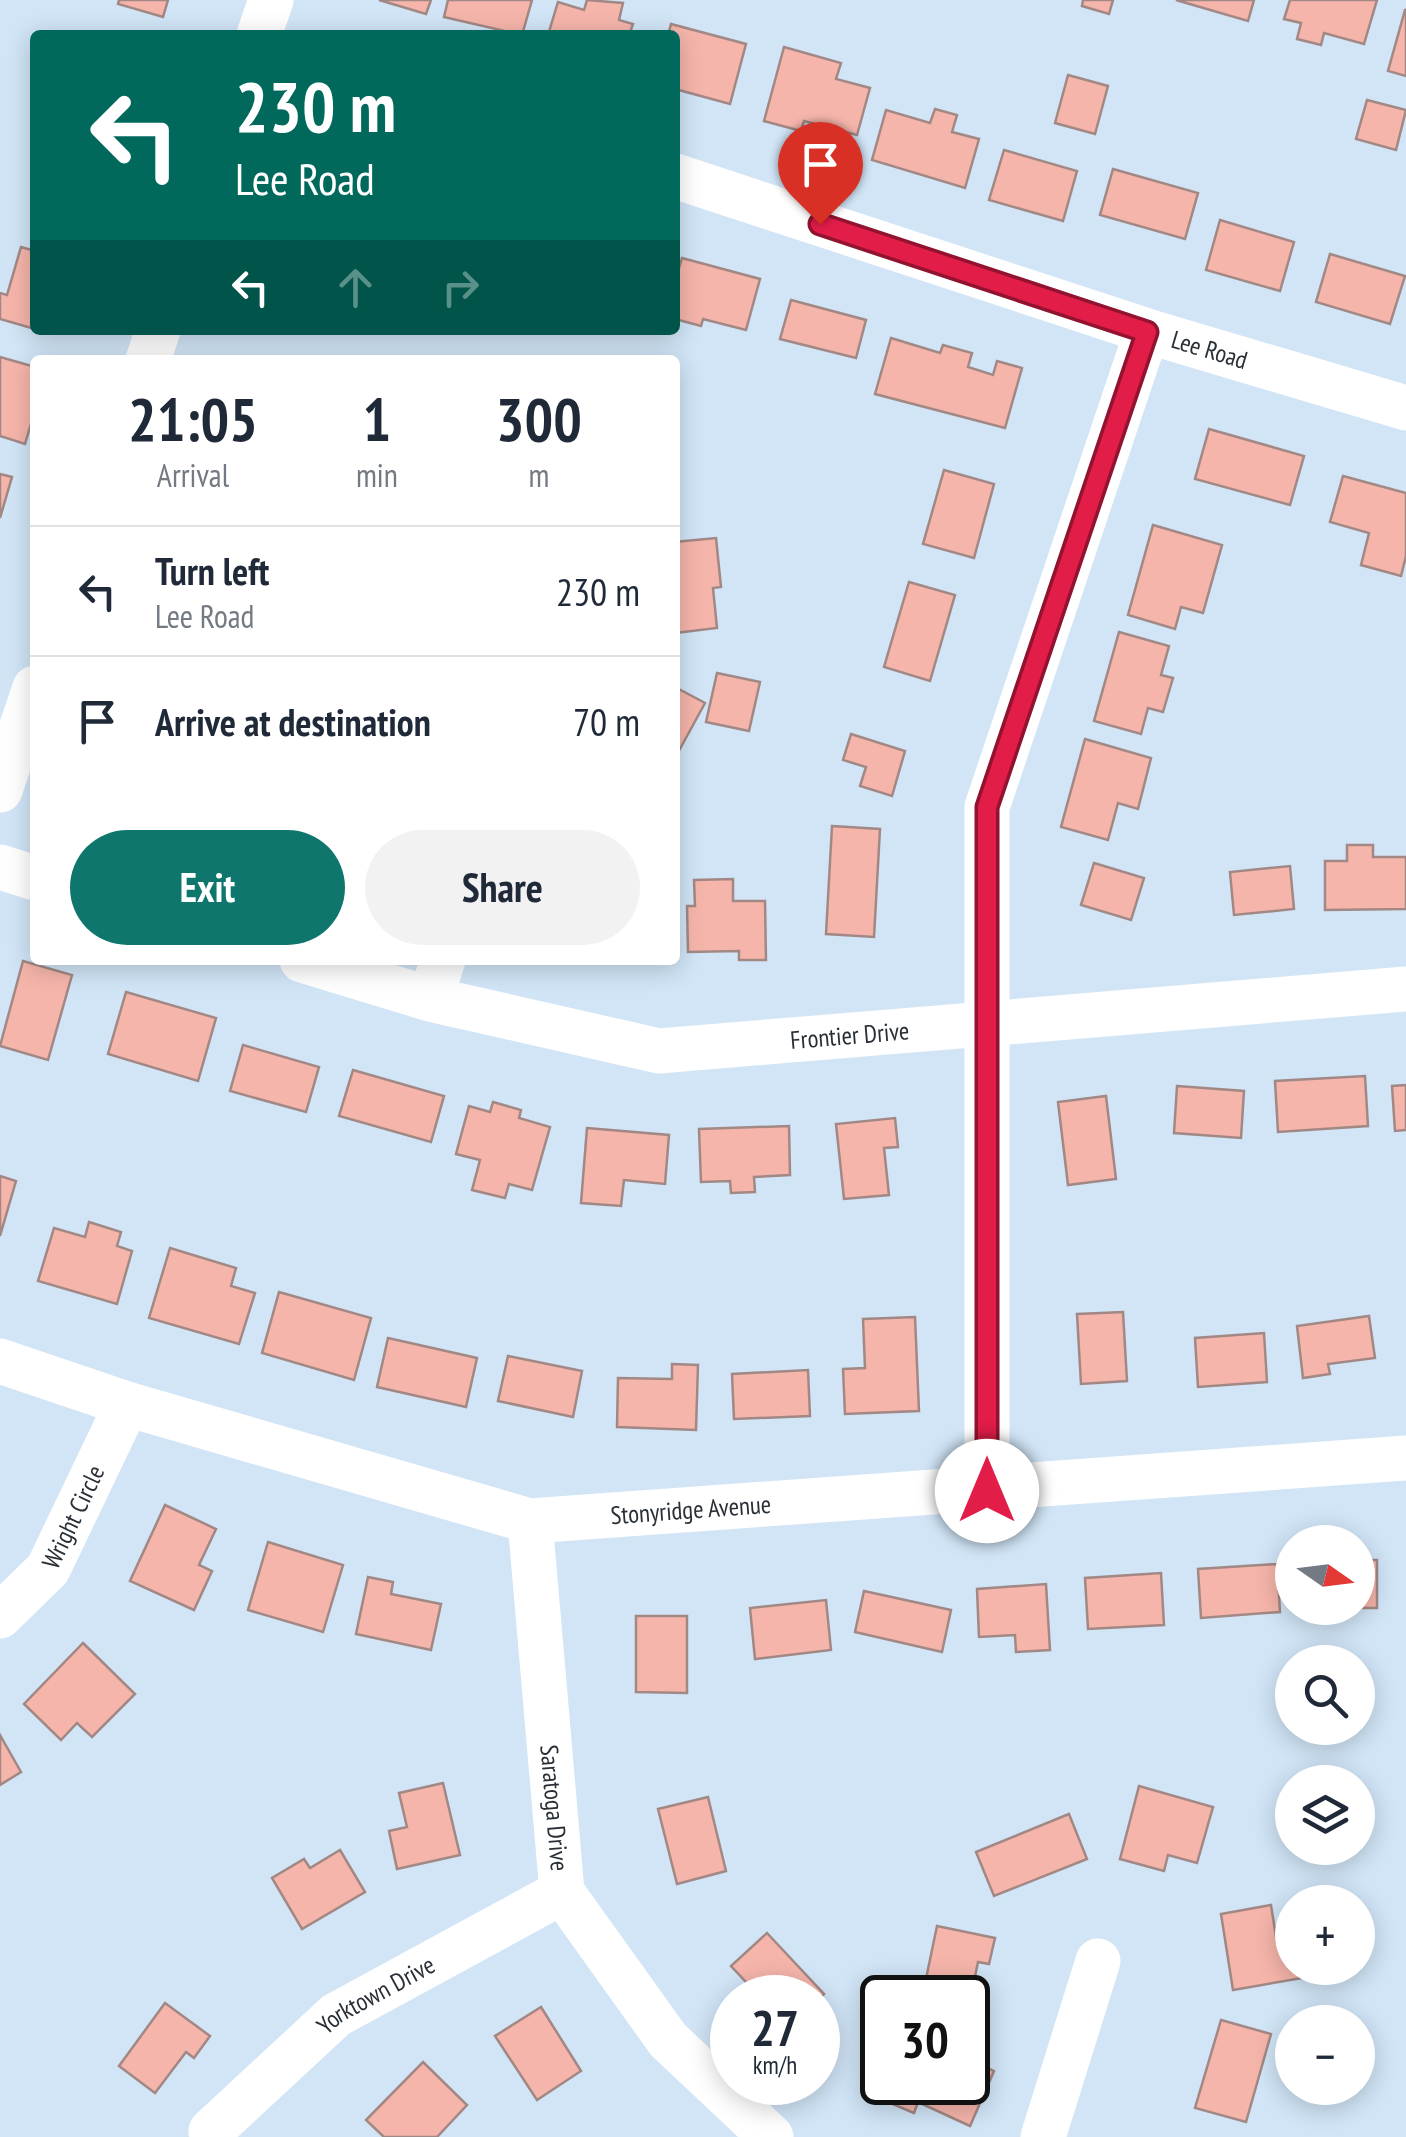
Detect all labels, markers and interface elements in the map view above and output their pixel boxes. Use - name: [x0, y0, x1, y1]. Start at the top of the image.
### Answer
- text: 230 m: [235, 61, 396, 151]
- icon: left: [70, 70, 200, 200]
- pin: [778, 122, 863, 225]
- icon: arrive: [793, 137, 848, 192]
- text: Lee Road: [235, 149, 375, 207]
- icon: left: [223, 260, 278, 315]
- icon: ahead: [328, 260, 383, 315]
- icon: right: [433, 260, 488, 315]
- street label: Lee Road: [1168, 323, 1251, 376]
- text: 21:05: [128, 380, 258, 458]
- text: 1: [363, 380, 391, 458]
- text: 300: [496, 380, 582, 458]
- text: Arrival: [157, 454, 229, 496]
- text: min: [356, 454, 398, 496]
- text: m: [528, 454, 549, 496]
- text: Turn left: [155, 546, 269, 595]
- icon: left: [70, 564, 125, 619]
- text: 230 m: [556, 567, 640, 616]
- text: Lee Road: [155, 595, 254, 637]
- icon: arrive: [70, 694, 125, 749]
- text: Arrive at destination: [155, 697, 431, 746]
- text: 70 m: [573, 697, 640, 746]
- button: Exit: [70, 830, 345, 945]
- button: Share: [365, 830, 640, 945]
- street label: Frontier Drive: [789, 1014, 910, 1056]
- position arrow: [935, 1439, 1039, 1543]
- street label: Wright Circle: [35, 1460, 111, 1574]
- street label: Stonyridge Avenue: [610, 1488, 772, 1531]
- north arrow: [1275, 1525, 1375, 1625]
- map controls: [1275, 1525, 1375, 2105]
- button: search: [1275, 1645, 1375, 1745]
- street label: Saratoga Drive: [533, 1743, 576, 1872]
- button: layers: [1275, 1765, 1375, 1865]
- button: +: [1275, 1885, 1375, 1985]
- street label: Yorktown Drive: [310, 1948, 440, 2041]
- speed limit sign: 30: [860, 1975, 990, 2105]
- text: 27: [751, 1995, 799, 2060]
- button: −: [1275, 2005, 1375, 2105]
- text: km/h: [753, 2049, 797, 2081]

